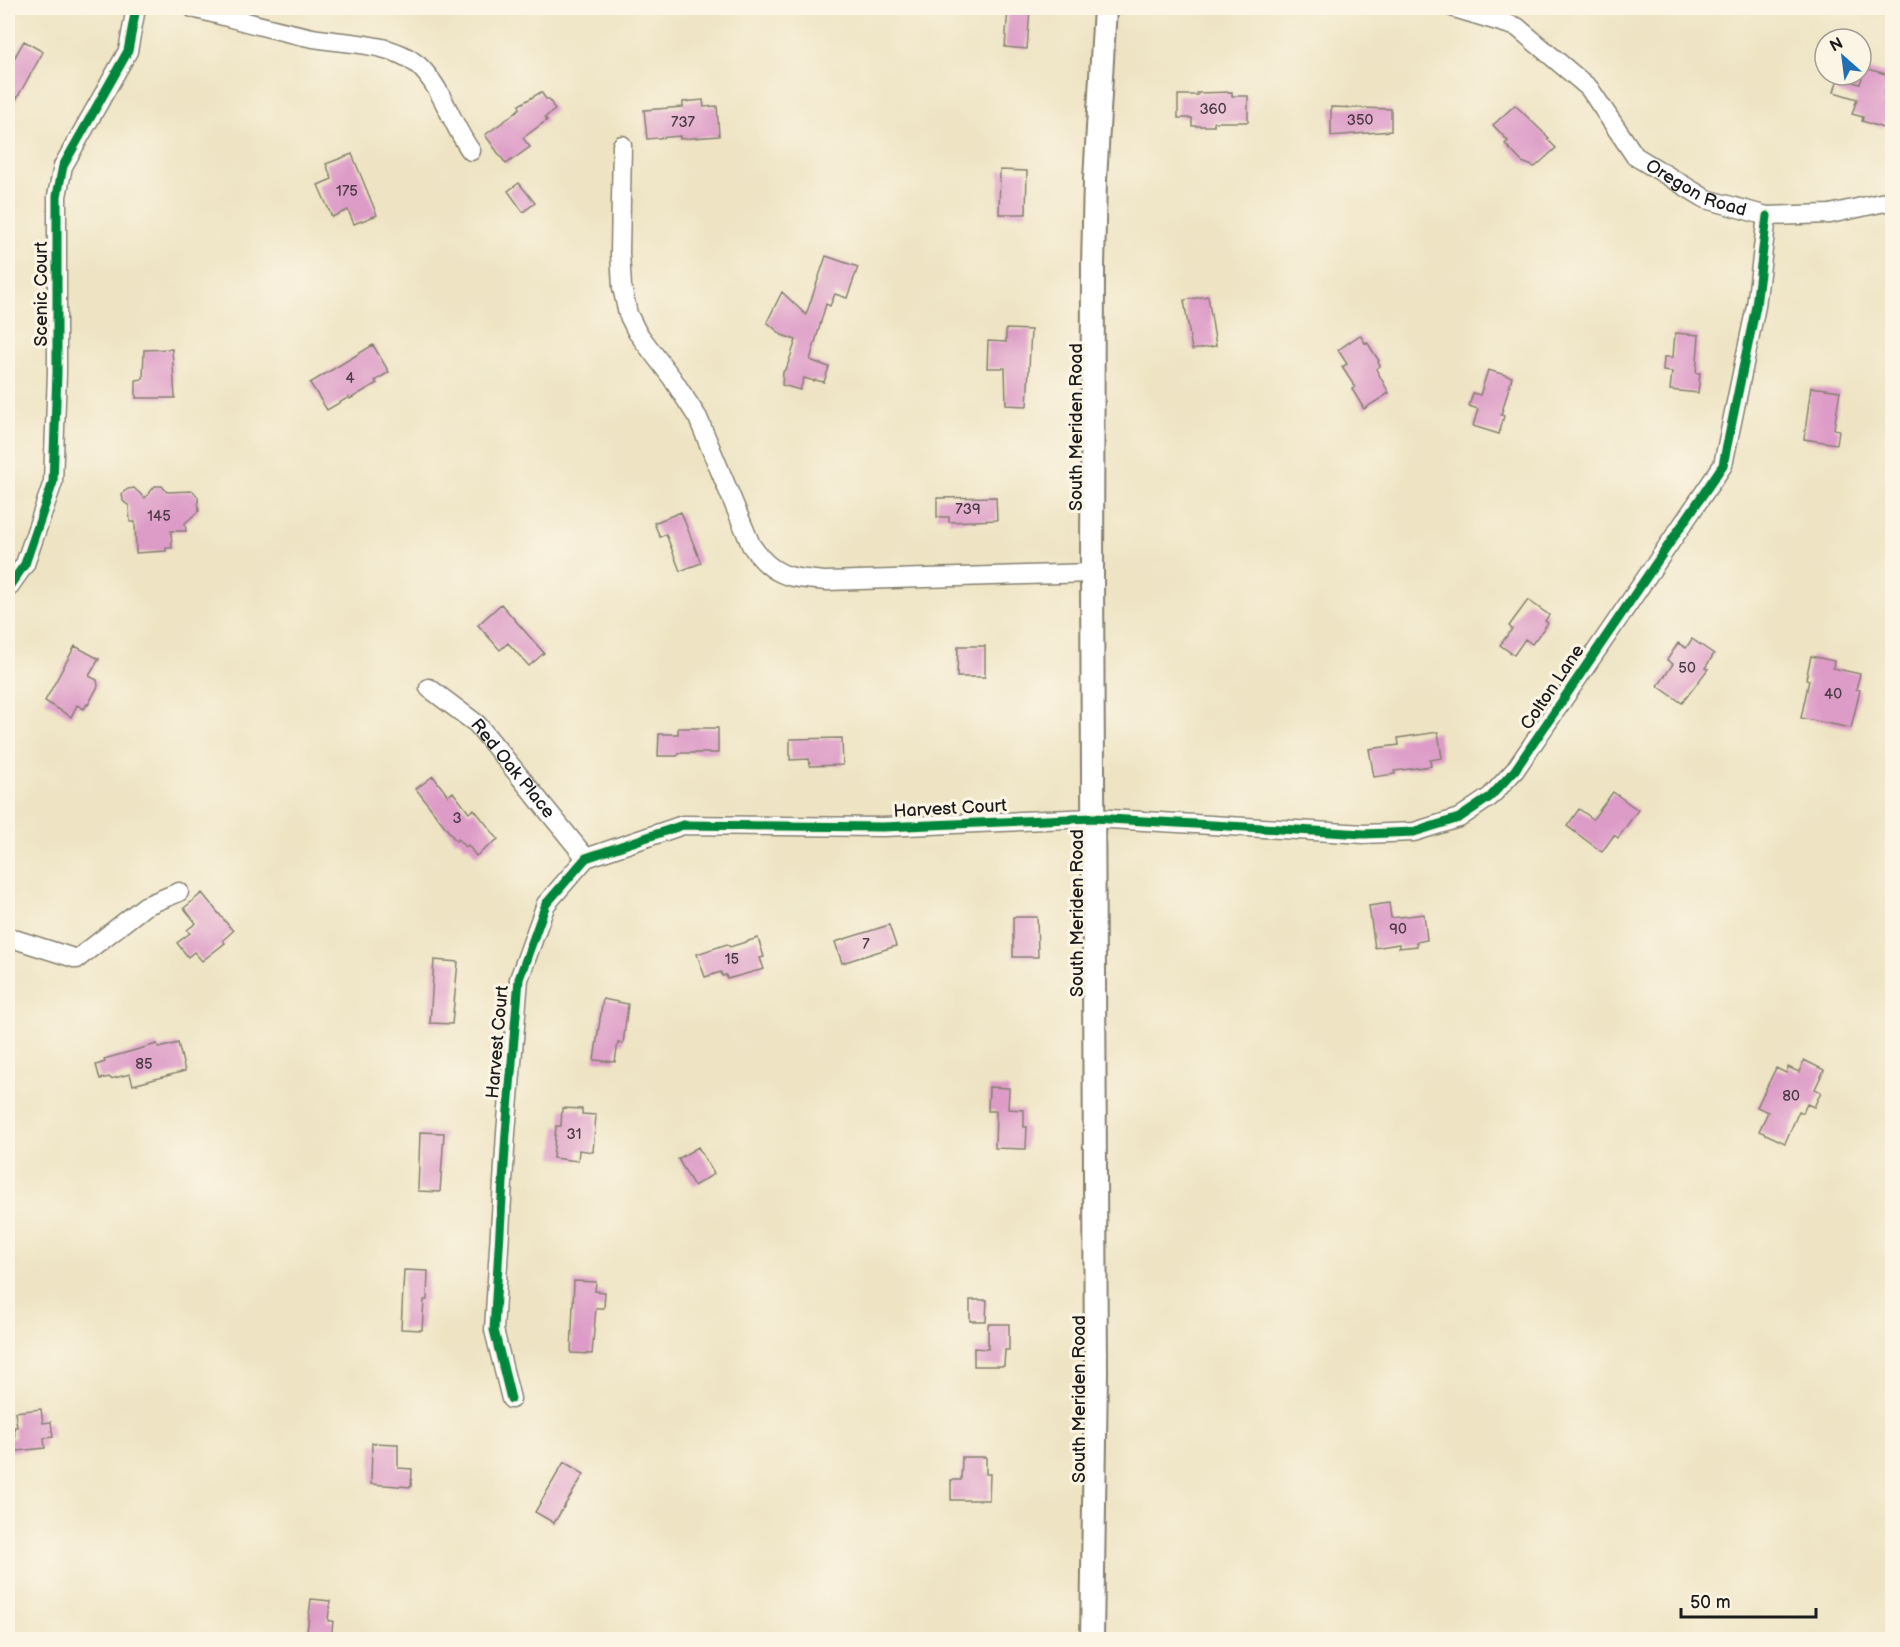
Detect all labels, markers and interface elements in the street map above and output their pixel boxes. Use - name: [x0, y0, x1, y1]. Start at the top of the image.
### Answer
- north arrow: [1813, 27, 1873, 87]
- text: N: [1827, 34, 1846, 56]
- house number: 360: [1199, 100, 1227, 119]
- house number: 350: [1347, 111, 1373, 130]
- house number: 737: [671, 113, 696, 132]
- street label: Oregon Road: [1642, 155, 1749, 221]
- house number: 175: [336, 182, 358, 201]
- street label: Scenic Court: [31, 241, 52, 347]
- street label: South Meriden Road: [1066, 343, 1087, 511]
- house number: 4: [345, 369, 355, 388]
- house number: 739: [955, 500, 981, 519]
- house number: 145: [147, 507, 171, 526]
- street label: Colton Lane: [1516, 640, 1589, 734]
- house number: 50: [1678, 659, 1696, 678]
- house number: 40: [1824, 685, 1842, 704]
- street label: Red Oak Place: [466, 715, 559, 823]
- street label: Harvest Court: [893, 795, 1008, 822]
- house number: 3: [452, 809, 462, 828]
- street label: South Meriden Road: [1067, 829, 1088, 997]
- house number: 90: [1389, 920, 1407, 939]
- house number: 7: [862, 935, 870, 954]
- house number: 15: [725, 950, 739, 969]
- street label: Harvest Court: [482, 984, 513, 1099]
- house number: 85: [135, 1055, 153, 1074]
- house number: 80: [1782, 1087, 1800, 1106]
- house number: 31: [566, 1125, 582, 1144]
- street label: South Meriden Road: [1069, 1315, 1090, 1483]
- scale bar: [1681, 1581, 1816, 1619]
- text: 50 m: [1690, 1592, 1731, 1613]

